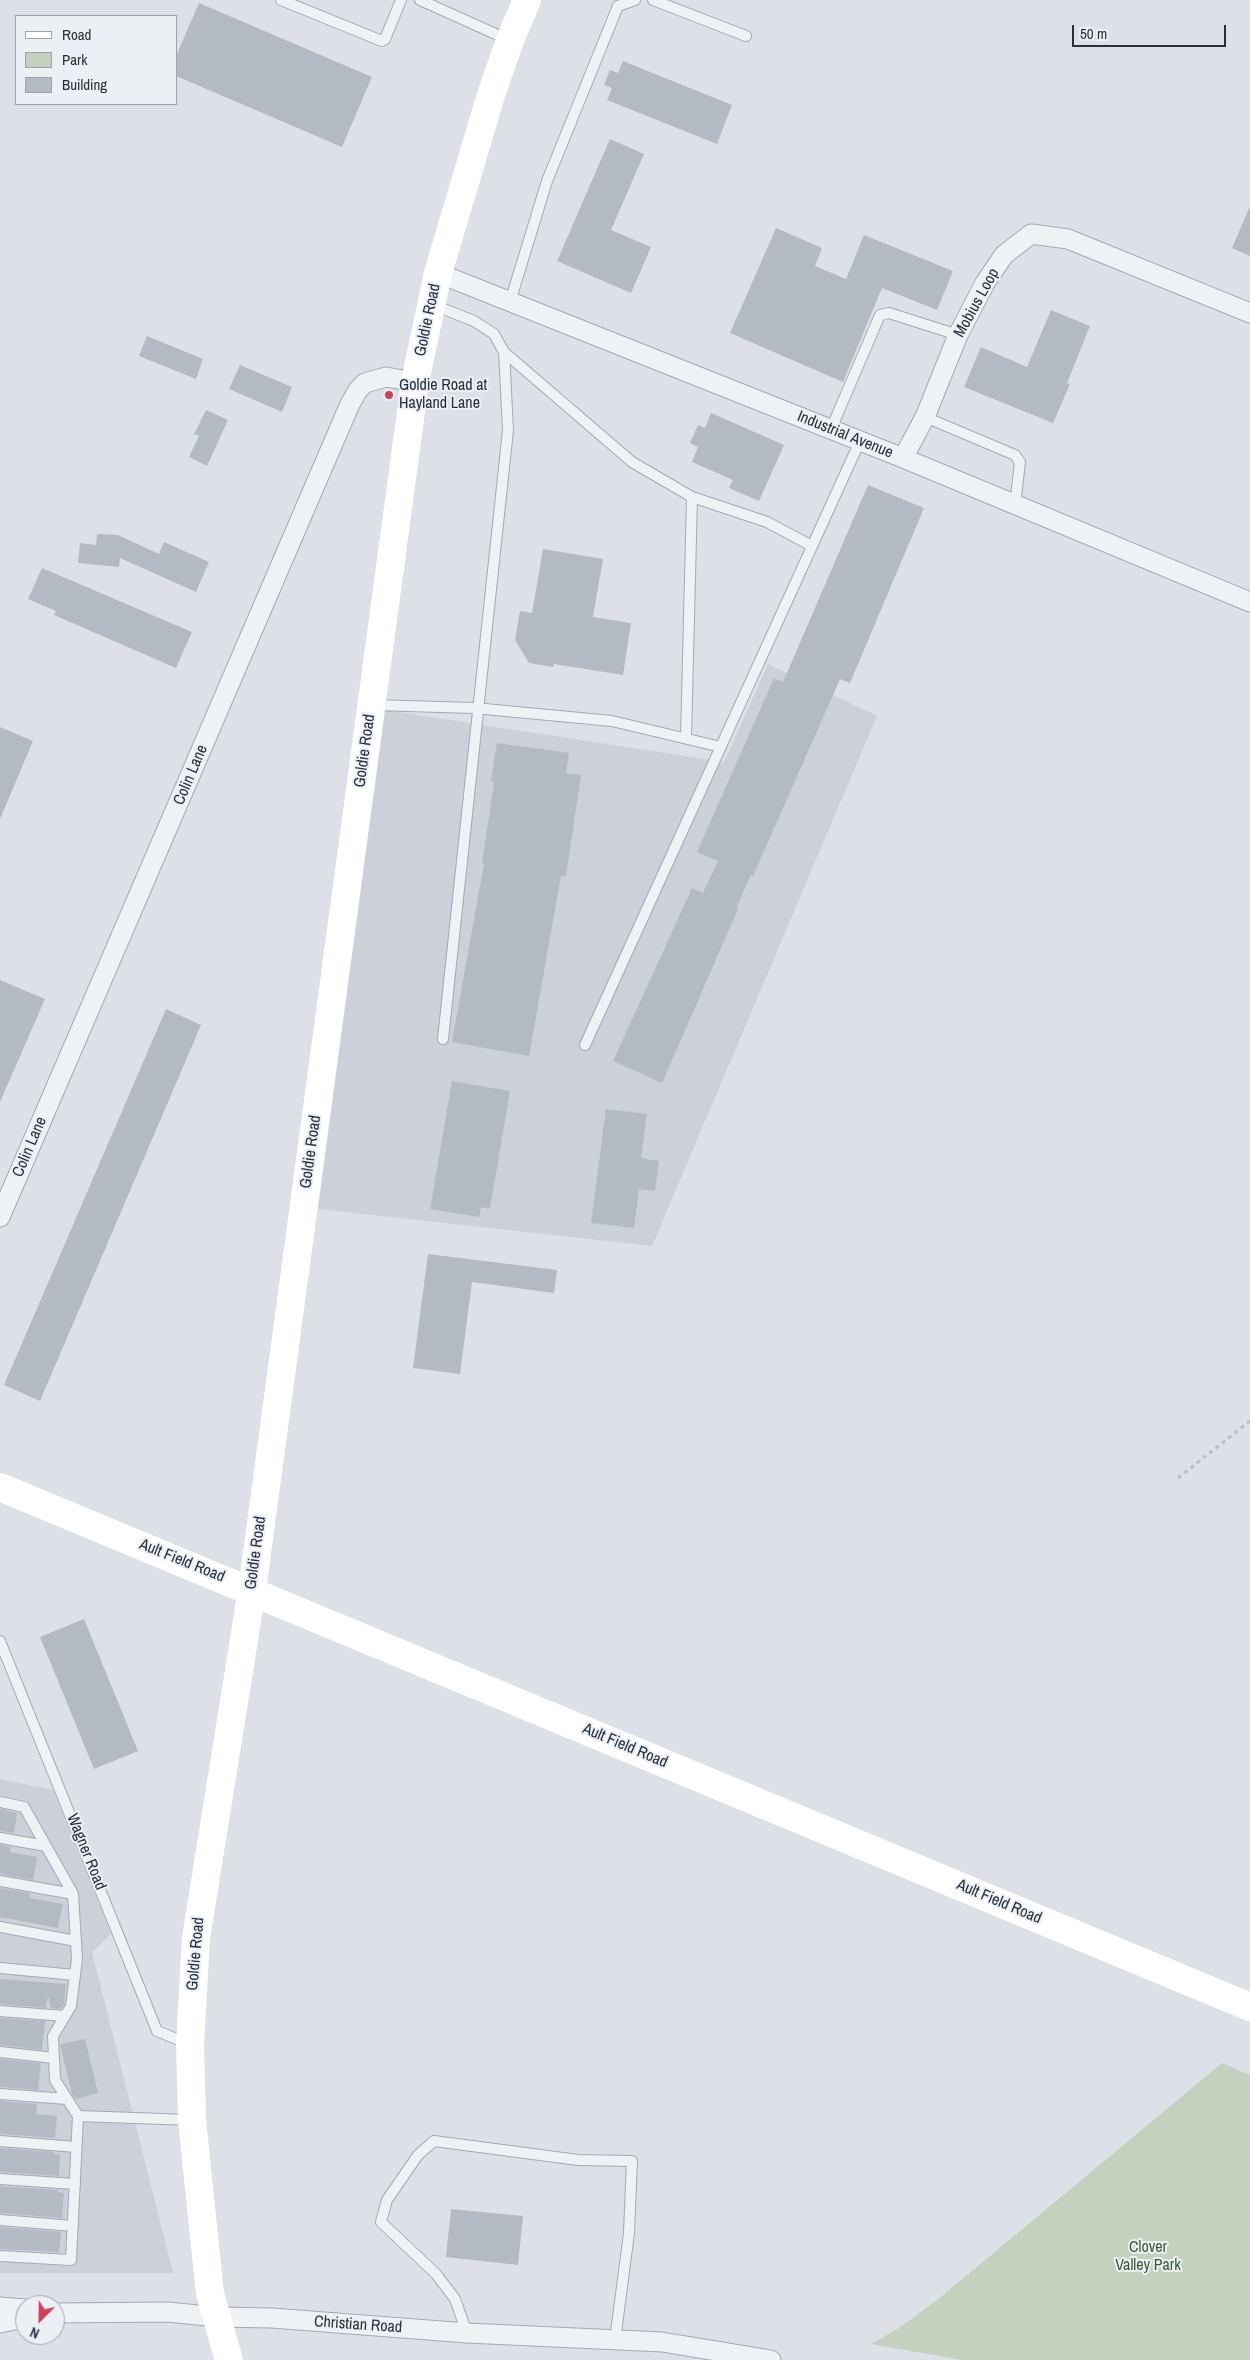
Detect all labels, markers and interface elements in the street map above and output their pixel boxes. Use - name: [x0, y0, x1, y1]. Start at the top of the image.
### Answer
- legend: [15, 15, 178, 105]
- scale bar: [1075, 15, 1229, 47]
- text: 50 m: [1080, 23, 1107, 44]
- text: Road: [62, 24, 91, 45]
- text: Park: [62, 49, 87, 70]
- text: Building: [62, 74, 107, 95]
- street label: Mobius Loop: [950, 265, 1004, 341]
- street label: Goldie Road: [411, 282, 445, 358]
- place label: Goldie Road at Hayland Lane: [399, 376, 487, 414]
- marker: Goldie Road at Hayland Lane: [383, 389, 395, 401]
- street label: Industrial Avenue: [794, 407, 896, 463]
- street label: Goldie Road: [350, 713, 380, 789]
- street label: Colin Lane: [170, 742, 212, 808]
- street label: Colin Lane: [9, 1114, 51, 1180]
- street label: Goldie Road: [296, 1114, 326, 1190]
- street label: Goldie Road: [241, 1515, 271, 1591]
- street label: Ault Field Road: [136, 1535, 228, 1587]
- street label: Ault Field Road: [580, 1719, 670, 1773]
- street label: Wagner Road: [62, 1811, 110, 1893]
- street label: Ault Field Road: [954, 1875, 1044, 1929]
- street label: Goldie Road: [183, 1916, 209, 1992]
- park label: Clover Valley Park: [1115, 2238, 1181, 2276]
- north arrow: [15, 2295, 65, 2345]
- street label: Christian Road: [313, 2312, 403, 2338]
- text: N: [27, 2323, 42, 2343]

